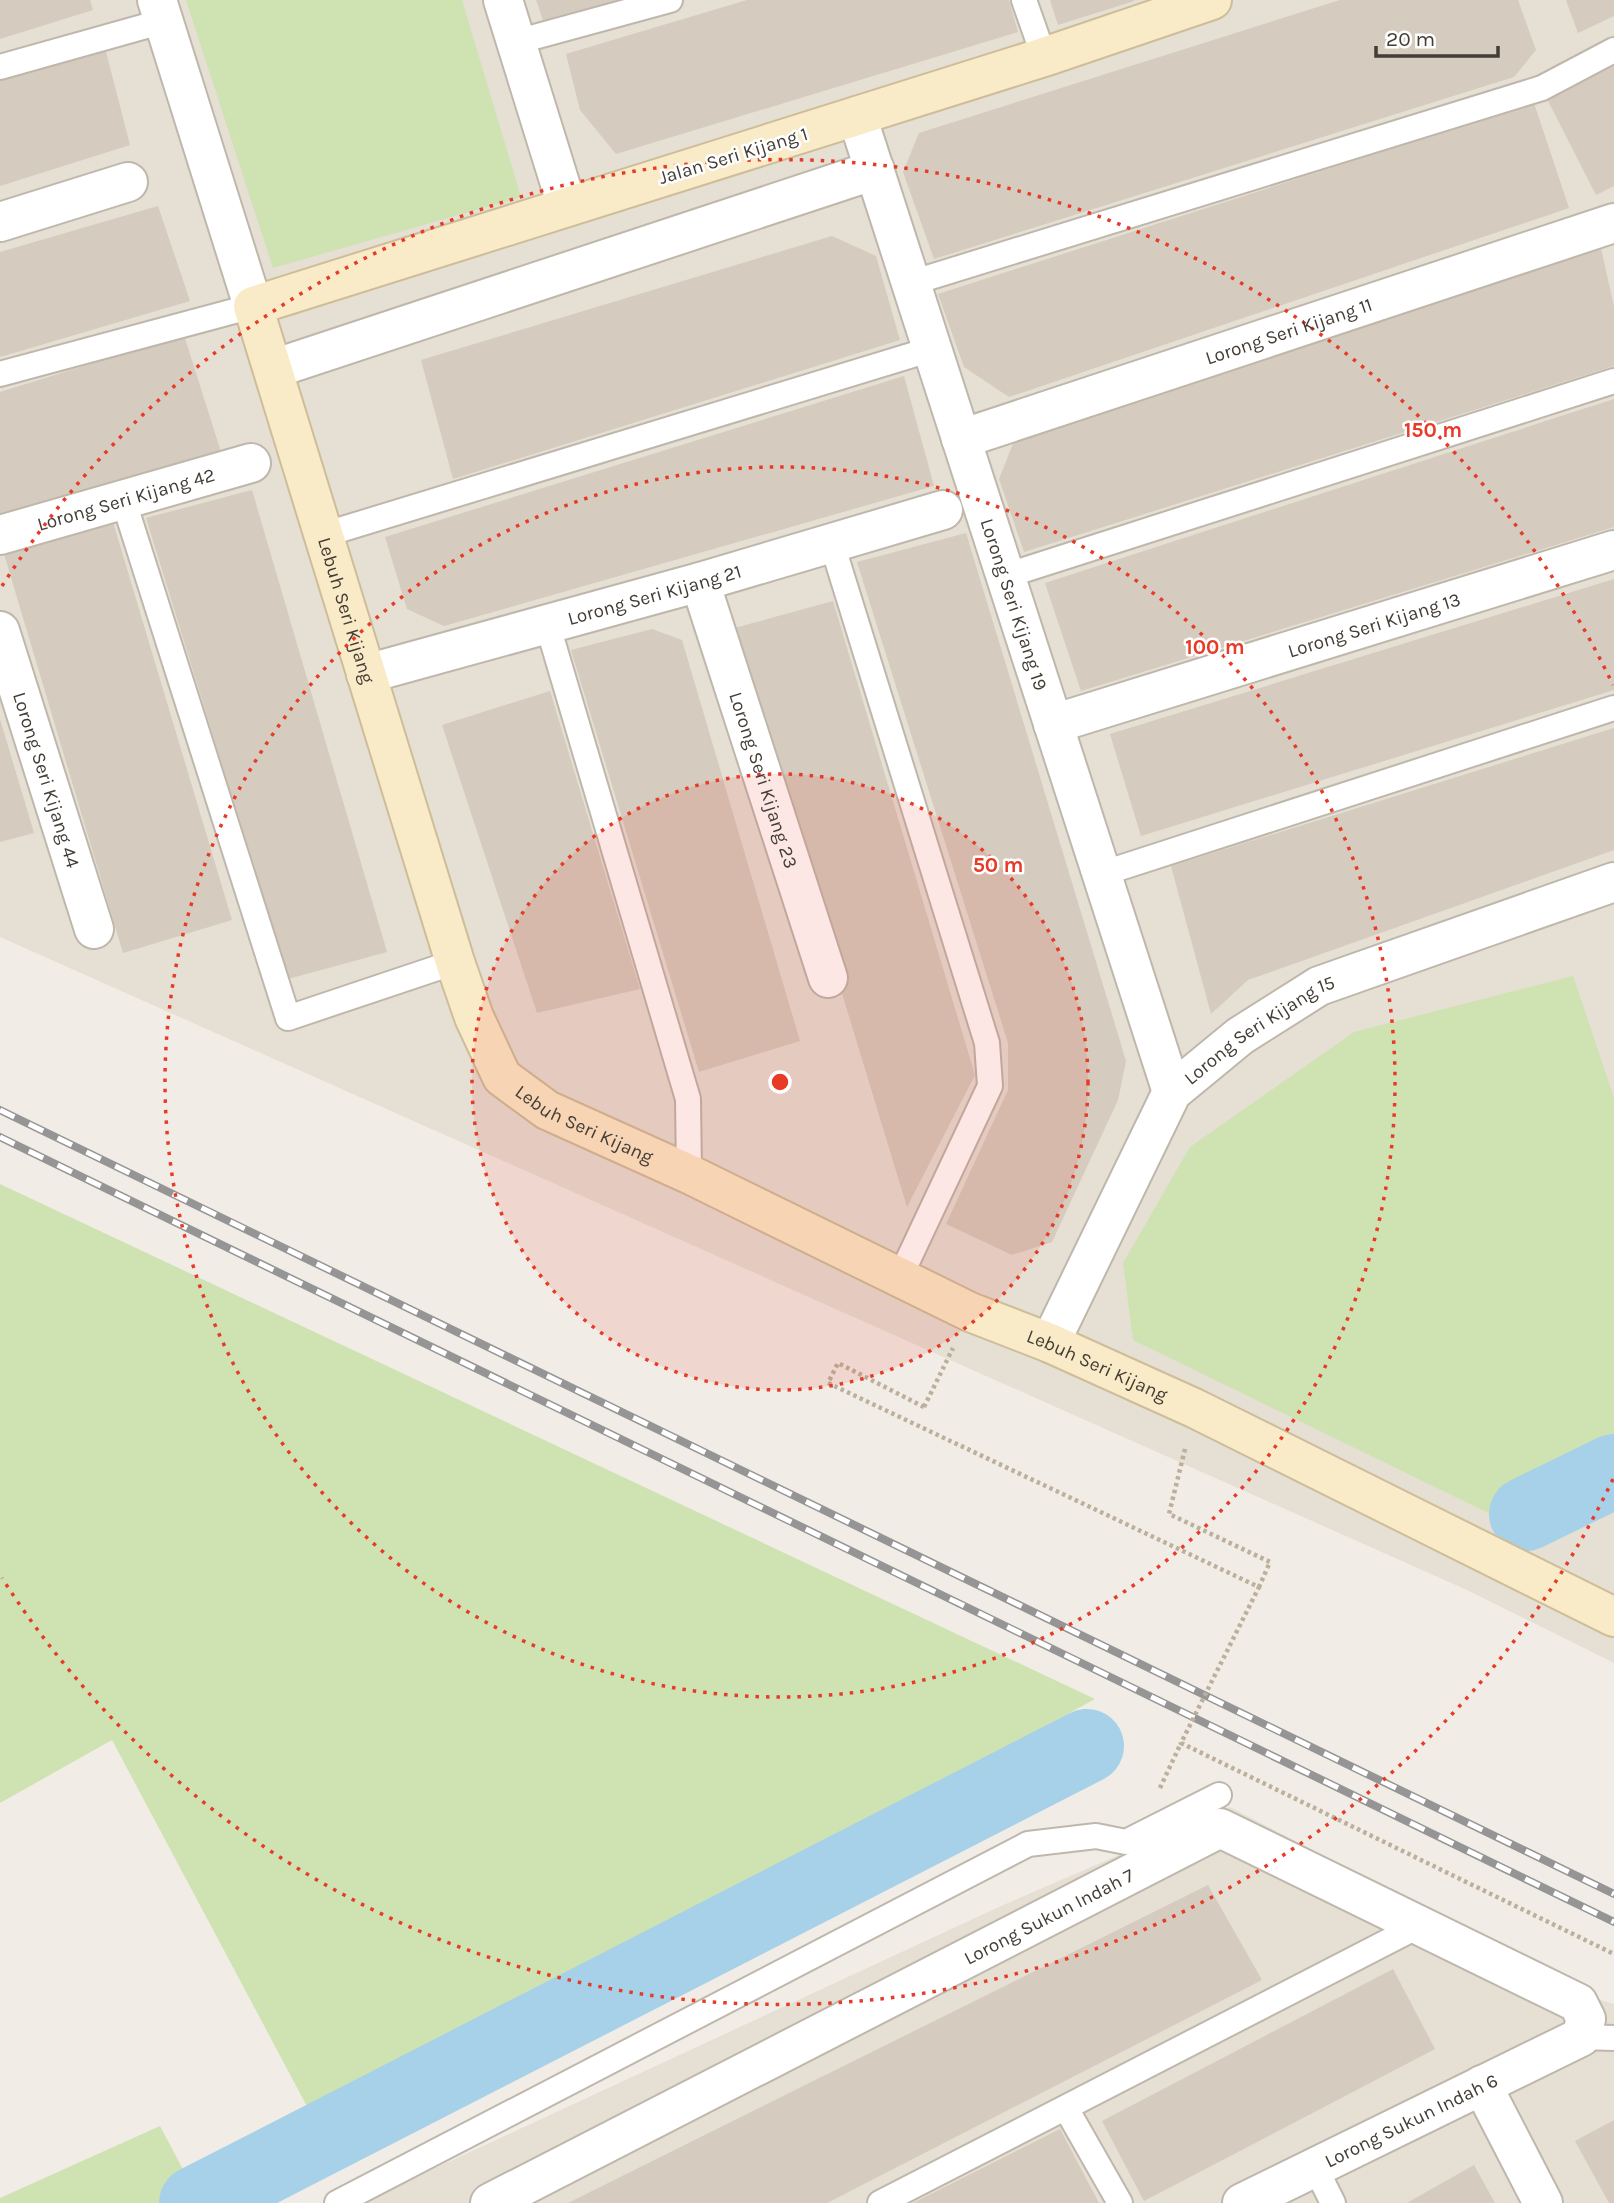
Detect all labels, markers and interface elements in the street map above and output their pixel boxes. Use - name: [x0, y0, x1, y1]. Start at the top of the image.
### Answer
- scale bar: [1376, 14, 1498, 58]
- text: 20 m: [1386, 27, 1435, 51]
- street label: Jalan Seri Kijang 1: [656, 123, 811, 189]
- street label: Lorong Seri Kijang 11: [1203, 294, 1375, 369]
- text: 150 m: [1404, 418, 1462, 442]
- street label: Lorong Seri Kijang 42: [35, 464, 217, 536]
- street label: Lorong Seri Kijang 19: [976, 516, 1052, 693]
- street label: Lebuh Seri Kijang: [313, 535, 379, 686]
- street label: Lorong Seri Kijang 21: [565, 560, 744, 630]
- street label: Lorong Seri Kijang 13: [1285, 588, 1463, 663]
- text: 100 m: [1185, 635, 1245, 659]
- street label: Lorong Seri Kijang 44: [8, 689, 84, 871]
- street label: Lorong Seri Kijang 23: [724, 689, 802, 871]
- text: 50 m: [973, 853, 1023, 877]
- street label: Lorong Seri Kijang 15: [1180, 971, 1338, 1090]
- centre of rings: [768, 1070, 792, 1094]
- street label: Lebuh Seri Kijang: [511, 1081, 657, 1169]
- street label: Lebuh Seri Kijang: [1024, 1325, 1171, 1407]
- street label: Lorong Sukun Indah 7: [960, 1864, 1138, 1970]
- street label: Lorong Sukun Indah 6: [1321, 2069, 1502, 2172]

